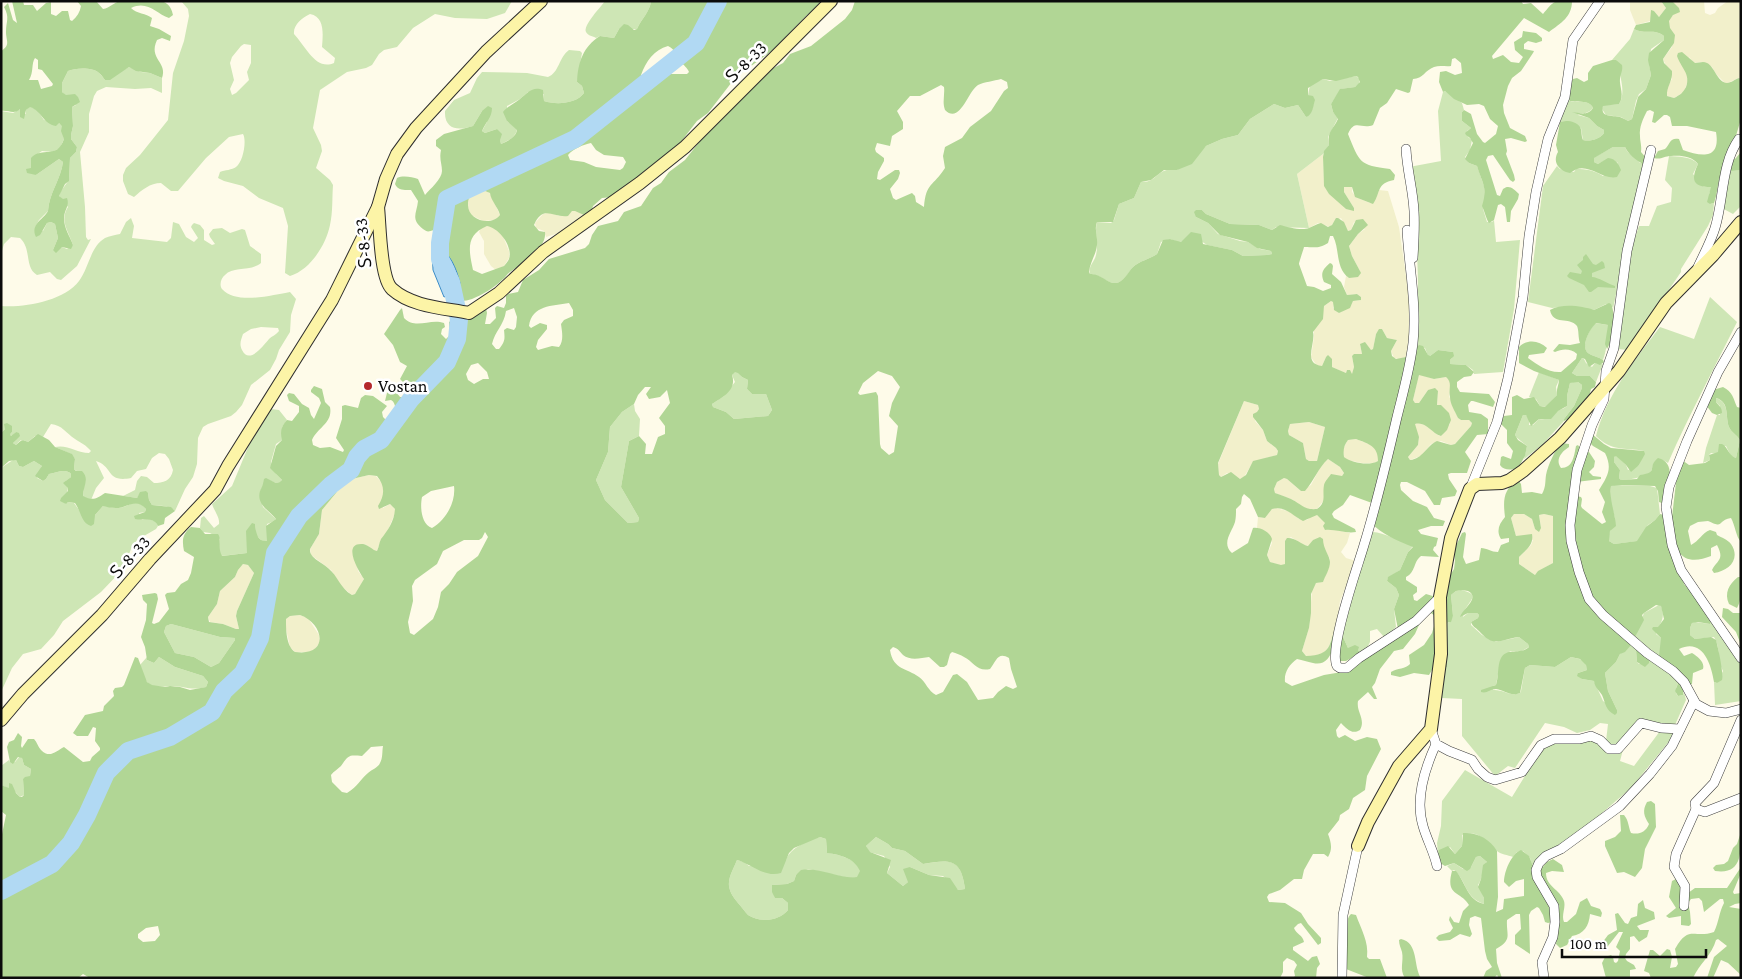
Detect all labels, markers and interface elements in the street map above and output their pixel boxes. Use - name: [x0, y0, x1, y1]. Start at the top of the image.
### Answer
- street label: Տ-8-33: [721, 37, 771, 87]
- street label: Տ-8-33: [350, 217, 376, 269]
- place label: Vostan: [378, 376, 428, 396]
- marker: Vostan: [362, 380, 374, 392]
- street label: Տ-8-33: [106, 532, 154, 582]
- scale bar: [1562, 926, 1706, 958]
- text: 100 m: [1570, 936, 1607, 952]

